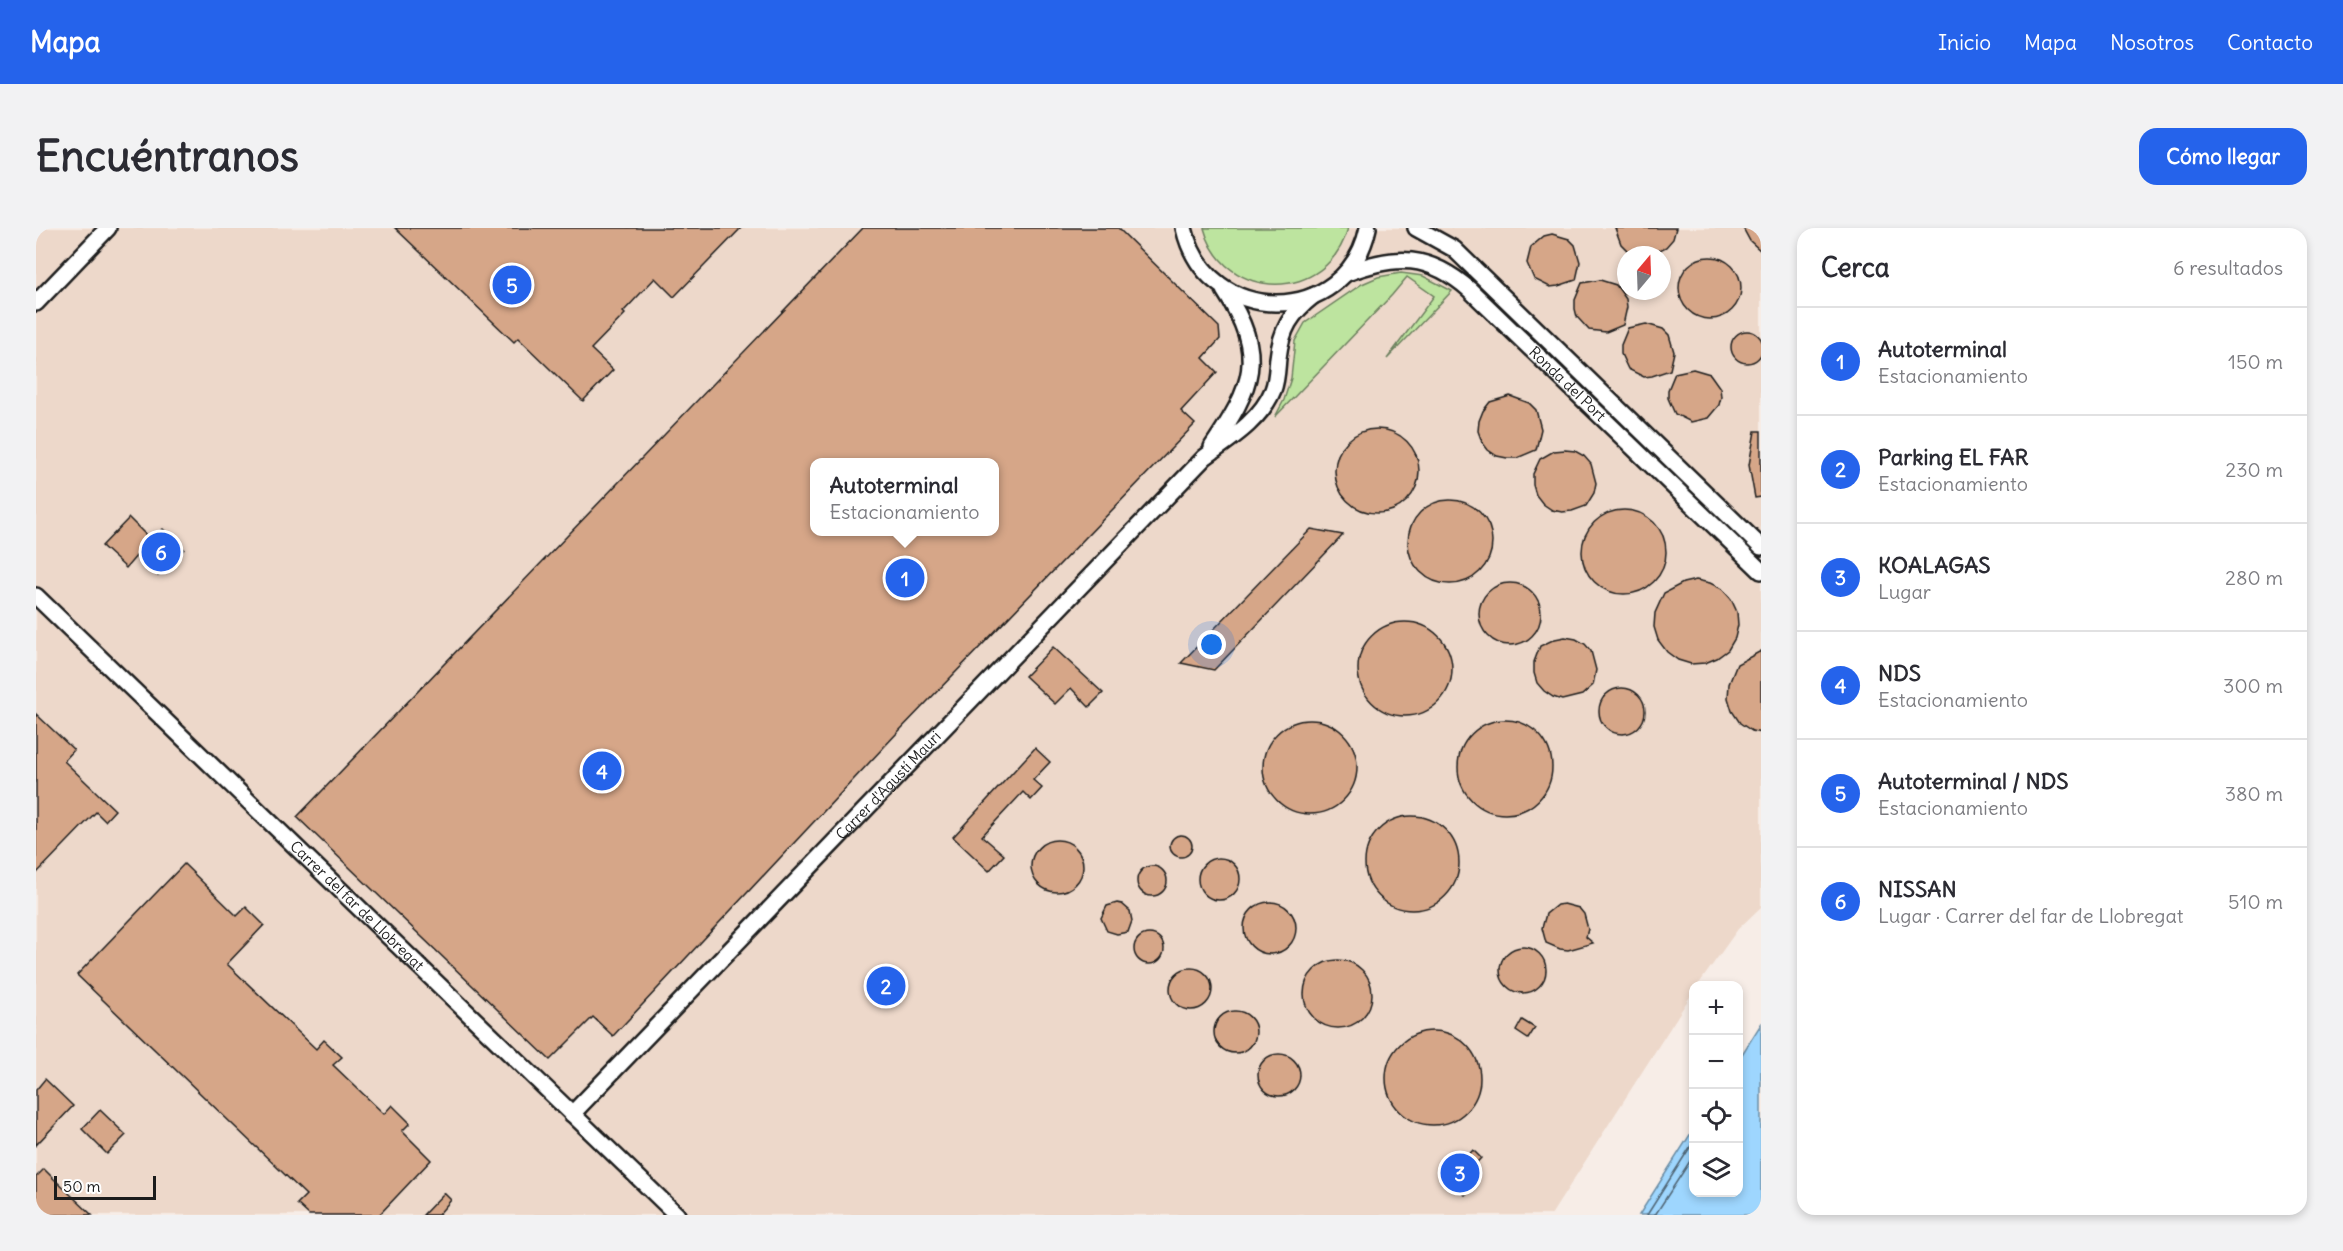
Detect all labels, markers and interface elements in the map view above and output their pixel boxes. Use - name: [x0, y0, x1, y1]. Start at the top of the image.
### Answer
- text: Mapa: [30, 24, 100, 60]
- text: Inicio: [1938, 29, 1991, 56]
- text: Mapa: [2024, 29, 2077, 56]
- text: Nosotros: [2110, 29, 2194, 56]
- text: Contacto: [2227, 29, 2313, 56]
- button: Cómo llegar: [2139, 128, 2307, 185]
- text: Encuéntranos: [36, 130, 299, 182]
- north arrow: [1617, 246, 1671, 300]
- text: Cerca: [1821, 251, 1890, 284]
- text: 6 resultados: [2173, 255, 2283, 280]
- pin: 5: [492, 262, 532, 308]
- text: Autoterminal: [1878, 335, 2007, 363]
- street label: Ronda del Port: [1525, 342, 1610, 425]
- text: 1: [1837, 349, 1844, 374]
- text: 150 m: [2228, 349, 2283, 374]
- text: Estacionamiento: [1878, 363, 2028, 388]
- text: Parking EL FAR: [1878, 443, 2028, 471]
- text: 2: [1835, 457, 1846, 482]
- text: 230 m: [2225, 457, 2283, 482]
- popup: [810, 458, 999, 536]
- text: Autoterminal: [830, 471, 959, 499]
- text: Estacionamiento: [1878, 471, 2028, 496]
- text: Estacionamiento: [830, 499, 980, 524]
- pin: 6: [142, 530, 180, 574]
- text: KOALAGAS: [1878, 551, 1991, 579]
- pin: 1: [886, 556, 924, 600]
- text: 3: [1835, 565, 1846, 590]
- text: 280 m: [2225, 565, 2283, 590]
- text: Lugar: [1878, 579, 1931, 604]
- your location: [1197, 630, 1226, 659]
- text: NDS: [1878, 659, 1921, 687]
- text: 4: [1835, 673, 1846, 698]
- text: 300 m: [2223, 673, 2283, 698]
- text: Estacionamiento: [1878, 687, 2028, 712]
- street label: Carrer d'Agustí Mauri: [831, 727, 945, 844]
- pin: 4: [582, 748, 622, 794]
- text: Autoterminal / NDS: [1878, 767, 2069, 795]
- text: 5: [1835, 781, 1846, 806]
- text: 380 m: [2225, 781, 2283, 806]
- text: Estacionamiento: [1878, 795, 2028, 820]
- street label: Carrer del far de Llobregat: [286, 836, 428, 975]
- text: NISSAN: [1878, 875, 1957, 903]
- text: 6: [1835, 889, 1846, 914]
- text: 510 m: [2228, 889, 2283, 914]
- text: Lugar · Carrer del far de Llobregat: [1878, 903, 2184, 928]
- pin: 2: [866, 964, 906, 1008]
- map controls: [1689, 981, 1743, 1197]
- button: +: [1689, 981, 1743, 1035]
- button: −: [1689, 1035, 1743, 1089]
- button: locate: [1689, 1089, 1743, 1143]
- button: layers: [1689, 1143, 1743, 1197]
- pin: 3: [1440, 1150, 1480, 1196]
- scale bar: [54, 1173, 156, 1200]
- text: 50 m: [63, 1176, 101, 1196]

